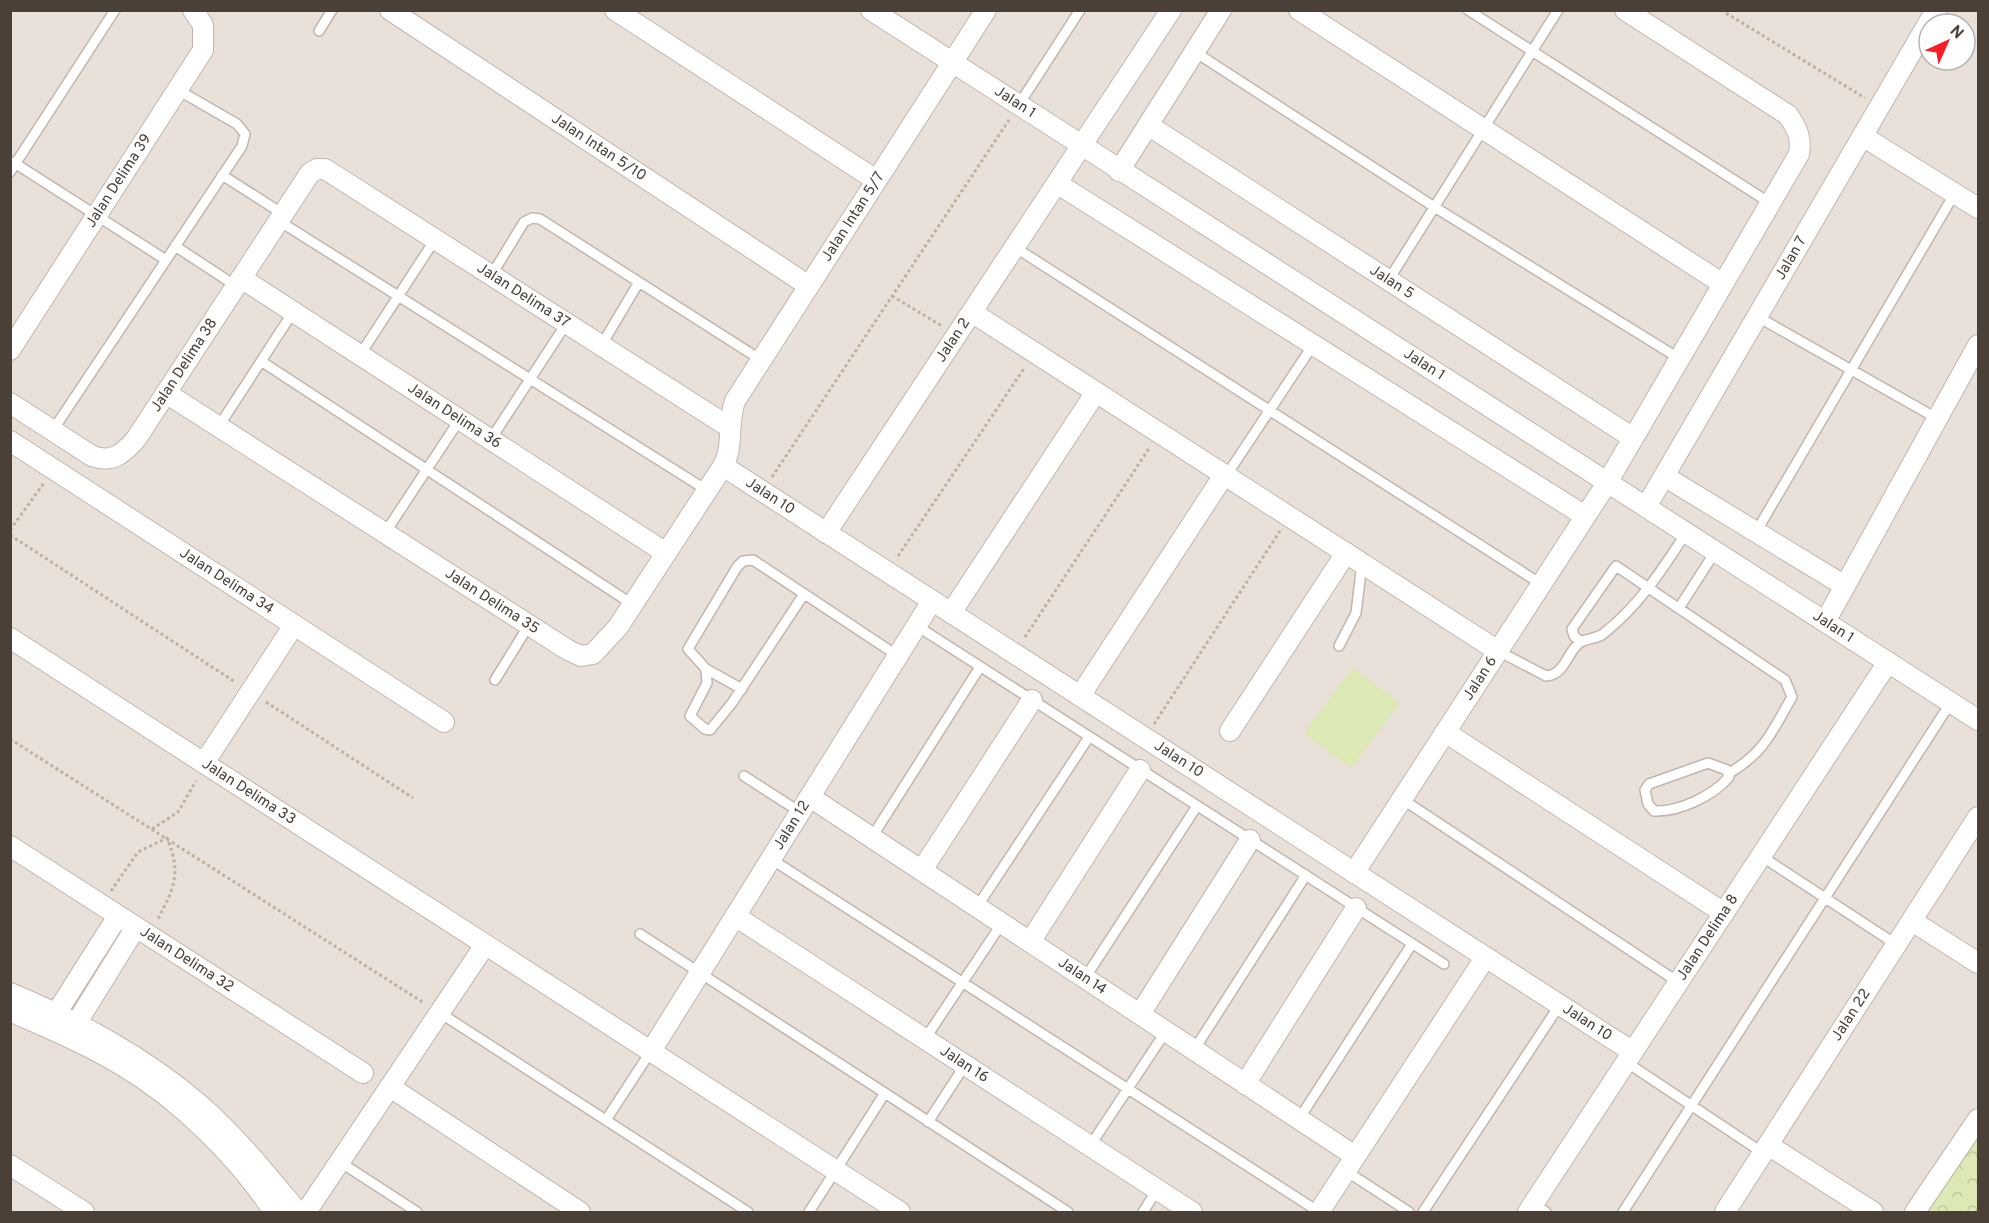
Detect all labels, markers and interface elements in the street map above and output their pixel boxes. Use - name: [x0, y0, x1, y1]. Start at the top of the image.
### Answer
- north arrow: [1917, 12, 1977, 72]
- text: N: [1945, 22, 1967, 44]
- street label: Jalan 1: [991, 82, 1039, 123]
- street label: Jalan Intan 5/10: [548, 109, 650, 186]
- street label: Jalan Delima 39: [82, 130, 156, 231]
- street label: Jalan Intan 5/7: [817, 168, 889, 265]
- street label: Jalan 7: [1771, 233, 1811, 283]
- street label: Jalan Delima 37: [473, 259, 574, 332]
- street label: Jalan 5: [1366, 261, 1418, 304]
- street label: Jalan 2: [932, 314, 975, 366]
- street label: Jalan Delima 38: [147, 315, 222, 416]
- street label: Jalan 1: [1400, 344, 1448, 385]
- street label: Jalan Delima 36: [404, 379, 505, 453]
- street label: Jalan 10: [742, 473, 798, 519]
- street label: Jalan Delima 34: [176, 544, 277, 619]
- street label: Jalan Delima 35: [441, 564, 543, 639]
- street label: Jalan 1: [1809, 607, 1857, 647]
- street label: Jalan 6: [1459, 653, 1502, 704]
- street label: Jalan 10: [1150, 736, 1207, 782]
- street label: Jalan Delima 33: [198, 755, 299, 829]
- street label: Jalan 12: [769, 797, 814, 854]
- street label: Jalan Delima 8: [1672, 891, 1743, 984]
- street label: Jalan Delima 32: [136, 922, 237, 997]
- street label: Jalan 14: [1054, 953, 1110, 999]
- street label: Jalan 22: [1827, 985, 1875, 1045]
- street label: Jalan 10: [1559, 1000, 1616, 1046]
- street label: Jalan 16: [936, 1042, 992, 1087]

